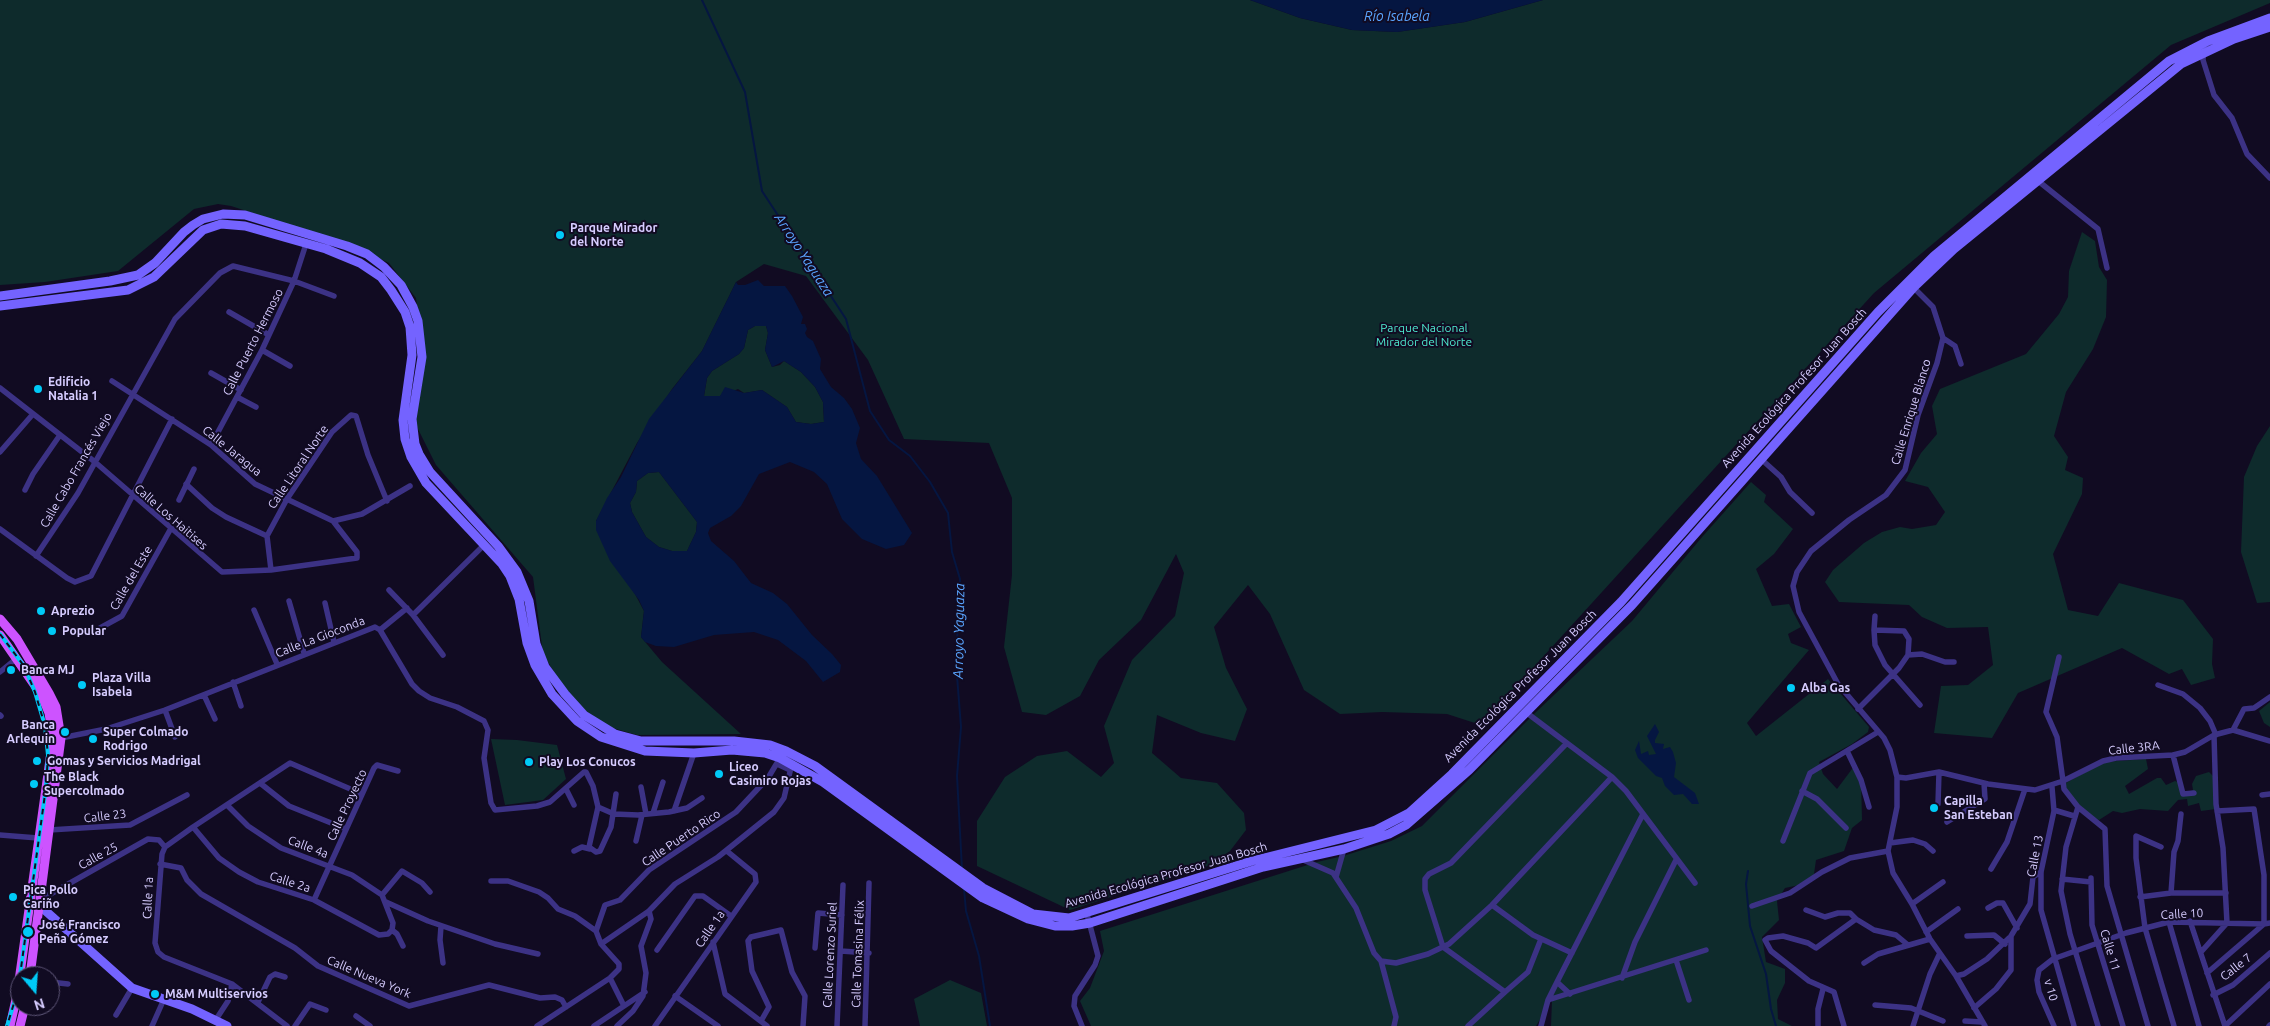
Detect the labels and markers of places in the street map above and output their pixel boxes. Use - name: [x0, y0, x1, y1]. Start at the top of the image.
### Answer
- place label: Parque Mirador del Norte: [570, 221, 657, 249]
- marker: Parque Mirador del Norte: [554, 229, 566, 241]
- place label: Edificio Natalia 1: [48, 375, 98, 403]
- marker: Edificio Natalia 1: [32, 383, 44, 395]
- place label: Aprezio: [51, 604, 95, 618]
- marker: Aprezio: [35, 605, 47, 617]
- place label: Popular: [62, 624, 106, 638]
- marker: Popular: [46, 625, 58, 637]
- place label: Banca MJ: [21, 663, 74, 677]
- marker: Banca MJ: [5, 664, 17, 676]
- place label: Plaza Villa Isabela: [92, 671, 151, 699]
- marker: Plaza Villa Isabela: [76, 679, 88, 691]
- place label: Alba Gas: [1801, 681, 1850, 695]
- marker: Alba Gas: [1785, 682, 1797, 694]
- place label: Banca Arlequin: [7, 718, 55, 746]
- place label: Super Colmado Rodrigo: [103, 725, 188, 753]
- marker: Banca Arlequin: [59, 726, 71, 738]
- marker: Super Colmado Rodrigo: [87, 733, 99, 745]
- place label: Gomas y Servicios Madrigal: [47, 754, 201, 768]
- marker: Gomas y Servicios Madrigal: [31, 755, 43, 767]
- place label: Play Los Conucos: [539, 755, 636, 769]
- marker: Play Los Conucos: [523, 756, 535, 768]
- place label: Liceo Casimiro Rojas: [729, 760, 811, 788]
- marker: Liceo Casimiro Rojas: [713, 768, 725, 780]
- place label: The Black Supercolmado: [44, 770, 125, 798]
- marker: The Black Supercolmado: [28, 778, 40, 790]
- place label: Capilla San Esteban: [1944, 794, 2013, 822]
- marker: Capilla San Esteban: [1928, 802, 1940, 814]
- place label: Pica Pollo Cariño: [23, 883, 78, 911]
- marker: Pica Pollo Cariño: [7, 891, 19, 903]
- place label: José Francisco Peña Gómez: [39, 918, 121, 946]
- marker: José Francisco Peña Gómez: [21, 925, 35, 939]
- place label: M&M Multiservios: [165, 987, 268, 1001]
- marker: M&M Multiservios: [149, 988, 161, 1000]

